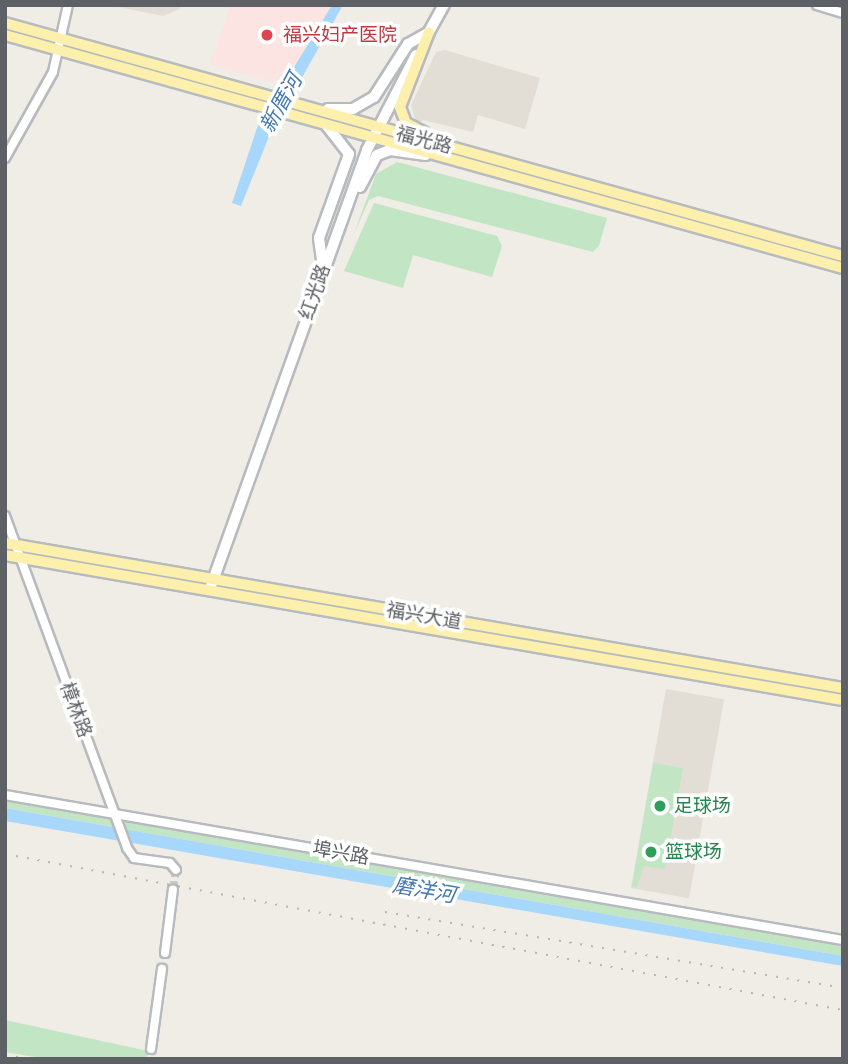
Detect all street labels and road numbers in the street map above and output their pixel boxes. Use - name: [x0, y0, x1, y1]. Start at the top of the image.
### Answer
- street label: 福光路: [394, 122, 454, 158]
- street label: 红光路: [295, 261, 335, 323]
- street label: 福兴大道: [385, 598, 463, 634]
- street label: 樟林路: [56, 679, 96, 741]
- street label: 埠兴路: [311, 837, 371, 869]

